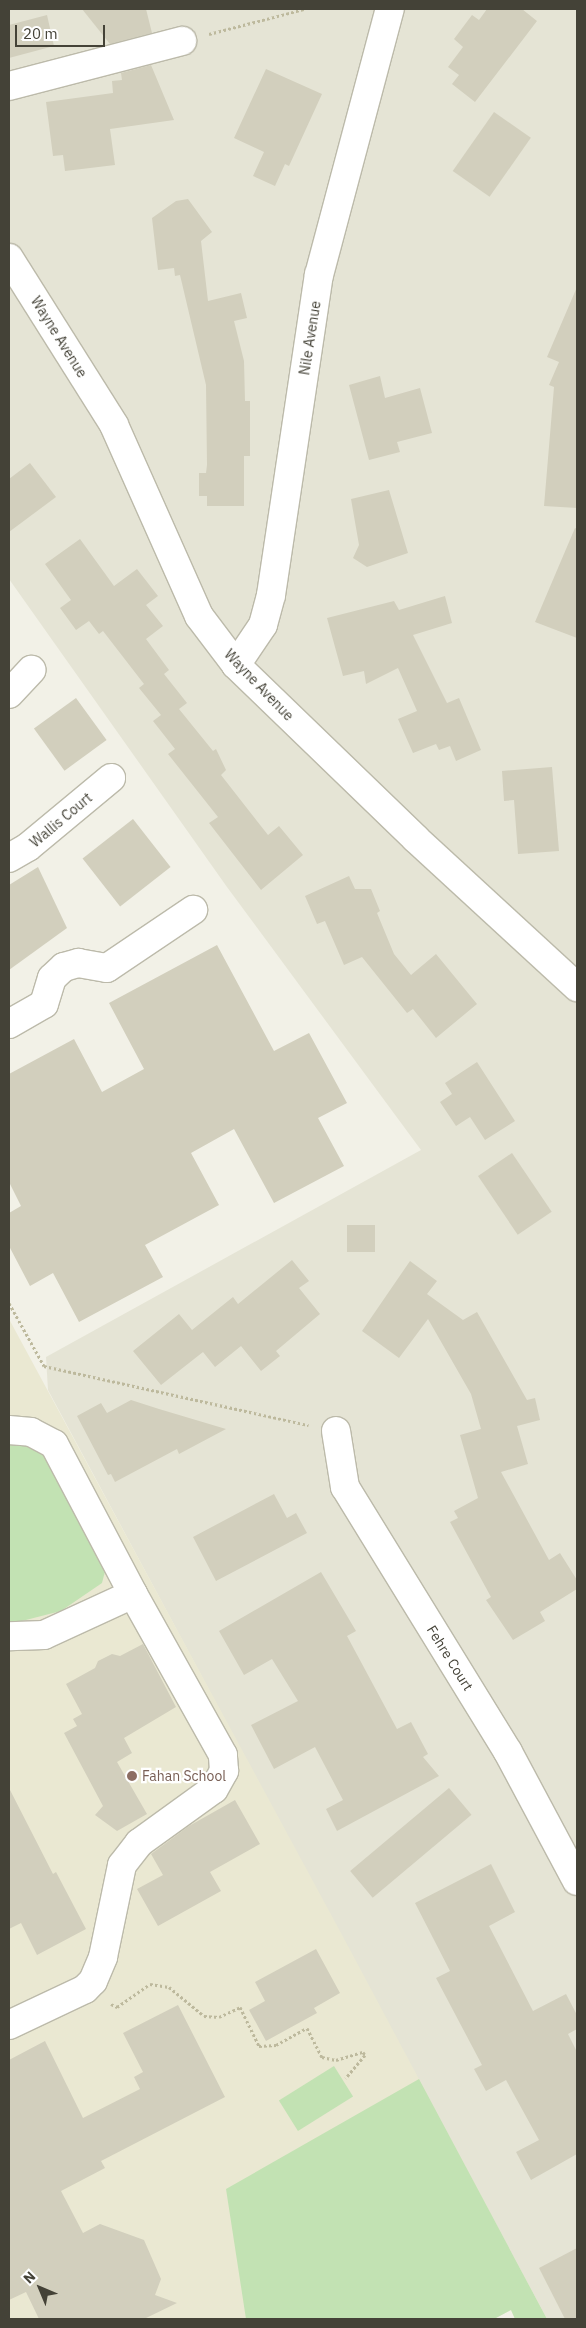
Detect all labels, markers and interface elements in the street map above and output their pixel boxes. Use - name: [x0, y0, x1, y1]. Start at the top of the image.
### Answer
- scale bar: [18, 15, 108, 47]
- text: 20 m: [23, 24, 58, 43]
- street label: Wayne Avenue: [27, 293, 91, 381]
- street label: Nile Avenue: [296, 300, 324, 376]
- street label: Wayne Avenue: [221, 646, 297, 724]
- street label: Wallis Court: [27, 789, 95, 851]
- street label: Fehre Court: [423, 1622, 477, 1694]
- place label: Fahan School: [142, 1768, 226, 1784]
- marker: Fahan School: [126, 1770, 138, 1782]
- north arrow: [15, 2263, 65, 2313]
- text: N: [19, 2267, 39, 2287]

